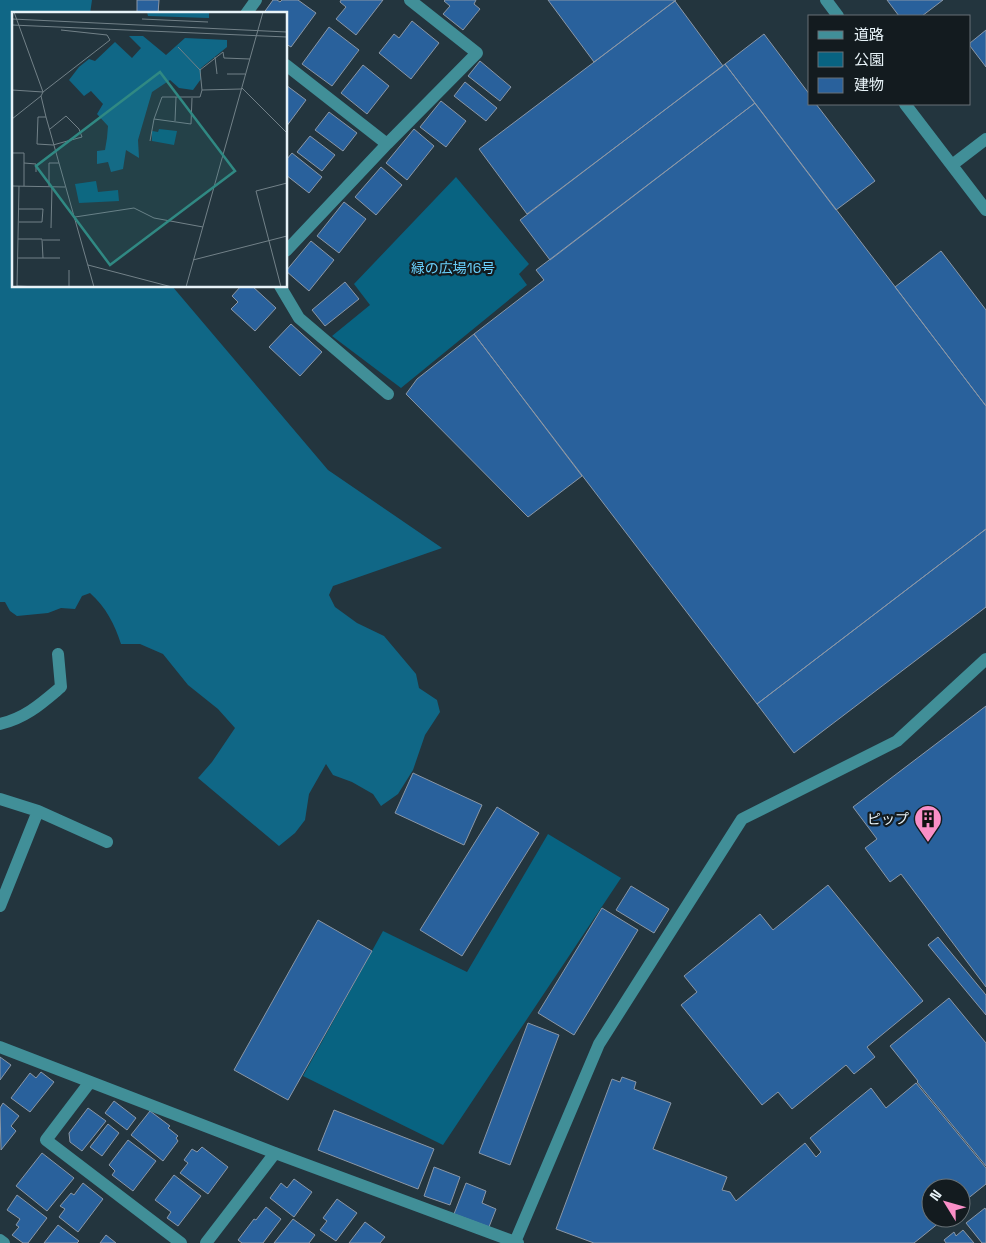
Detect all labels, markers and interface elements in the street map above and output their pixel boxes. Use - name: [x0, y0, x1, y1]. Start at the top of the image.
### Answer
- inset map: [12, 12, 288, 288]
- legend: [808, 15, 971, 105]
- text: 道路: [854, 25, 884, 44]
- text: 公園: [854, 50, 884, 69]
- text: 建物: [854, 75, 884, 94]
- park label: 緑の広場16号: [411, 259, 495, 277]
- building icon: ピップ: [913, 804, 943, 843]
- place label: ピップ: [867, 810, 909, 828]
- north arrow: [921, 1178, 971, 1228]
- text: N: [926, 1186, 946, 1204]

